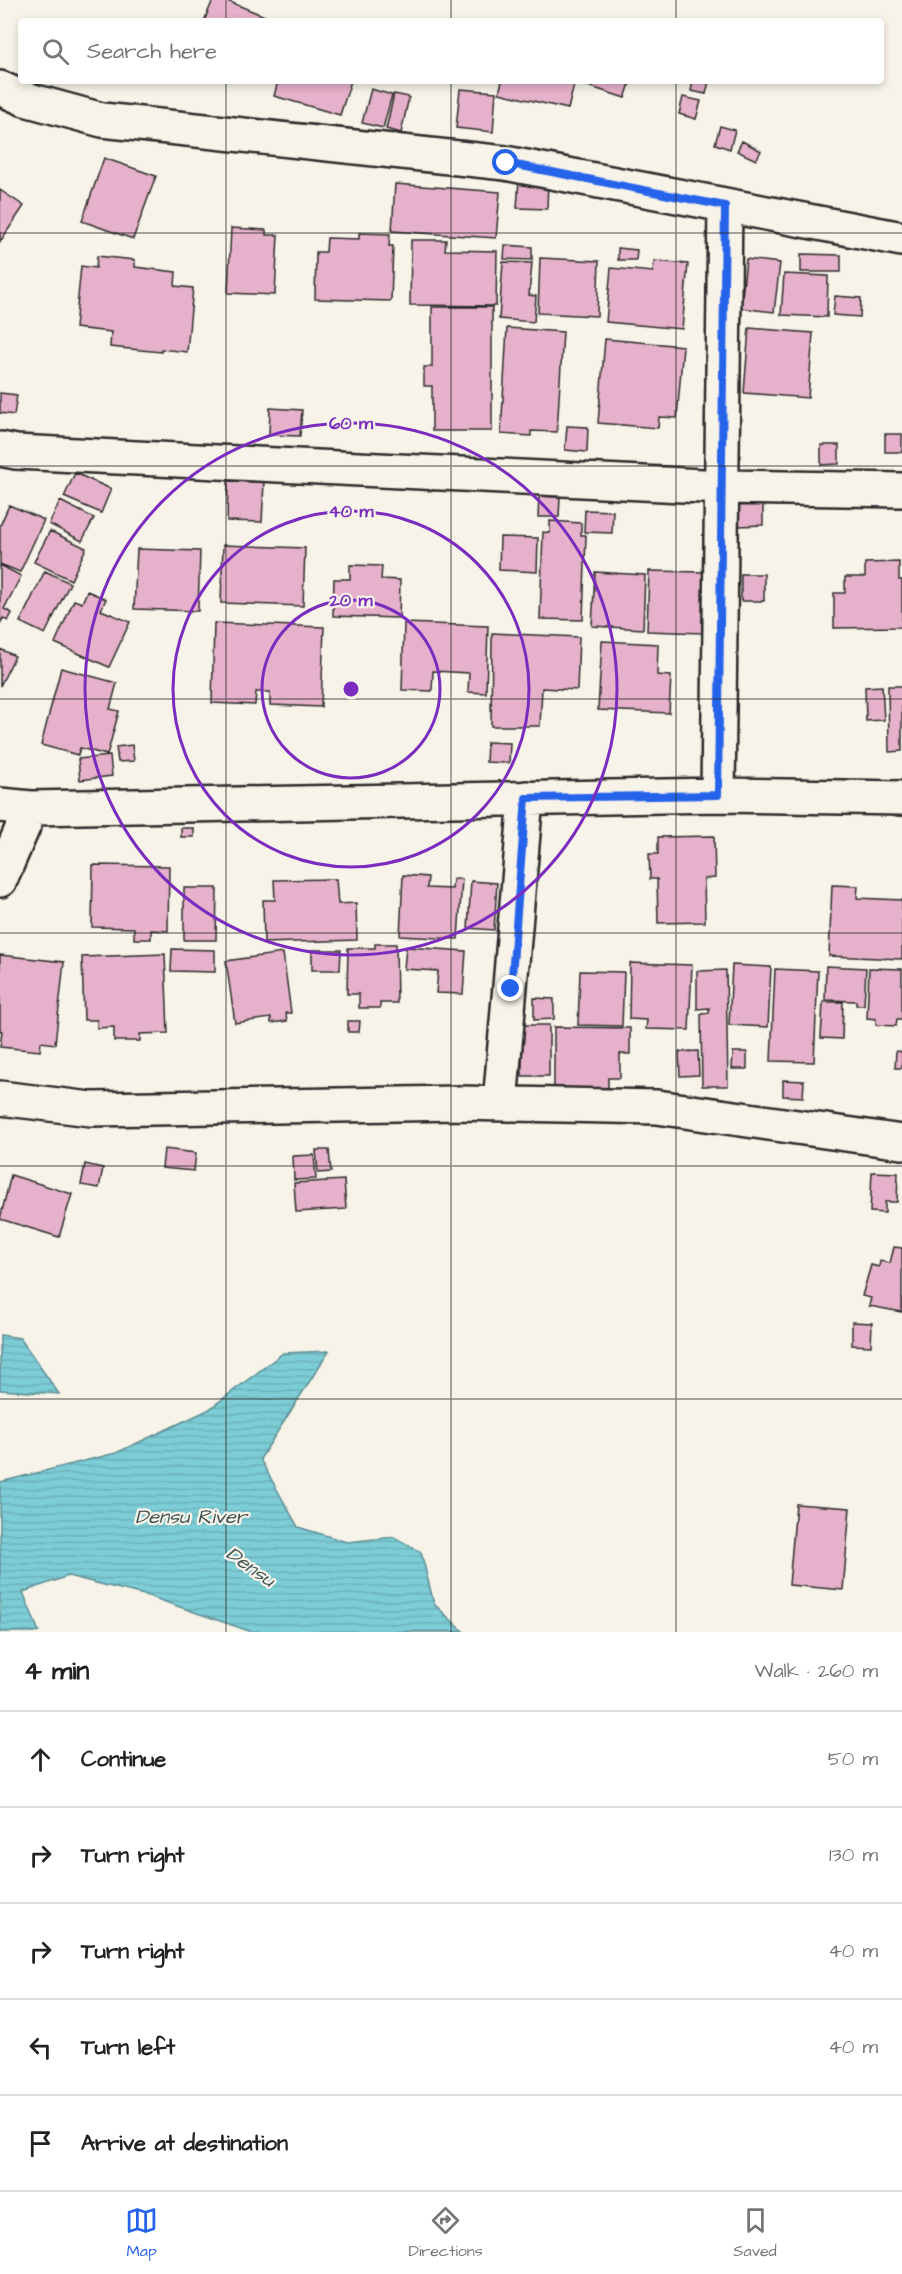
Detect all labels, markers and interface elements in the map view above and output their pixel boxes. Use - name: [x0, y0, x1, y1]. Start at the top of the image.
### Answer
- search box: [18, 18, 884, 84]
- icon: search: [39, 35, 72, 68]
- text: Search here: [87, 36, 217, 67]
- route start: [492, 149, 518, 175]
- text: 60 m: [329, 411, 374, 436]
- text: 40 m: [329, 499, 374, 524]
- text: 20 m: [329, 588, 373, 613]
- centre of rings: [341, 679, 361, 699]
- route end: [497, 975, 523, 1001]
- water label: Densu River: [135, 1503, 249, 1531]
- water label: Densu: [220, 1540, 282, 1595]
- text: 4 min: [24, 1653, 89, 1689]
- text: Walk · 260 m: [755, 1657, 878, 1685]
- icon: ahead: [24, 1743, 57, 1776]
- text: Continue: [81, 1744, 166, 1775]
- text: 50 m: [828, 1745, 878, 1773]
- icon: right: [24, 1839, 57, 1872]
- text: Turn right: [81, 1840, 184, 1871]
- text: 130 m: [829, 1841, 878, 1869]
- icon: right: [24, 1935, 57, 1968]
- text: Turn right: [81, 1936, 184, 1967]
- text: 40 m: [828, 1937, 878, 1965]
- icon: left: [24, 2031, 57, 2064]
- text: Turn left: [81, 2032, 175, 2063]
- text: 40 m: [828, 2033, 878, 2061]
- icon: arrive: [24, 2127, 57, 2160]
- text: Arrive at destination: [81, 2128, 288, 2159]
- tab: Map: [125, 2204, 158, 2262]
- tab: Directions: [409, 2204, 483, 2262]
- tab: Saved: [733, 2204, 777, 2262]

